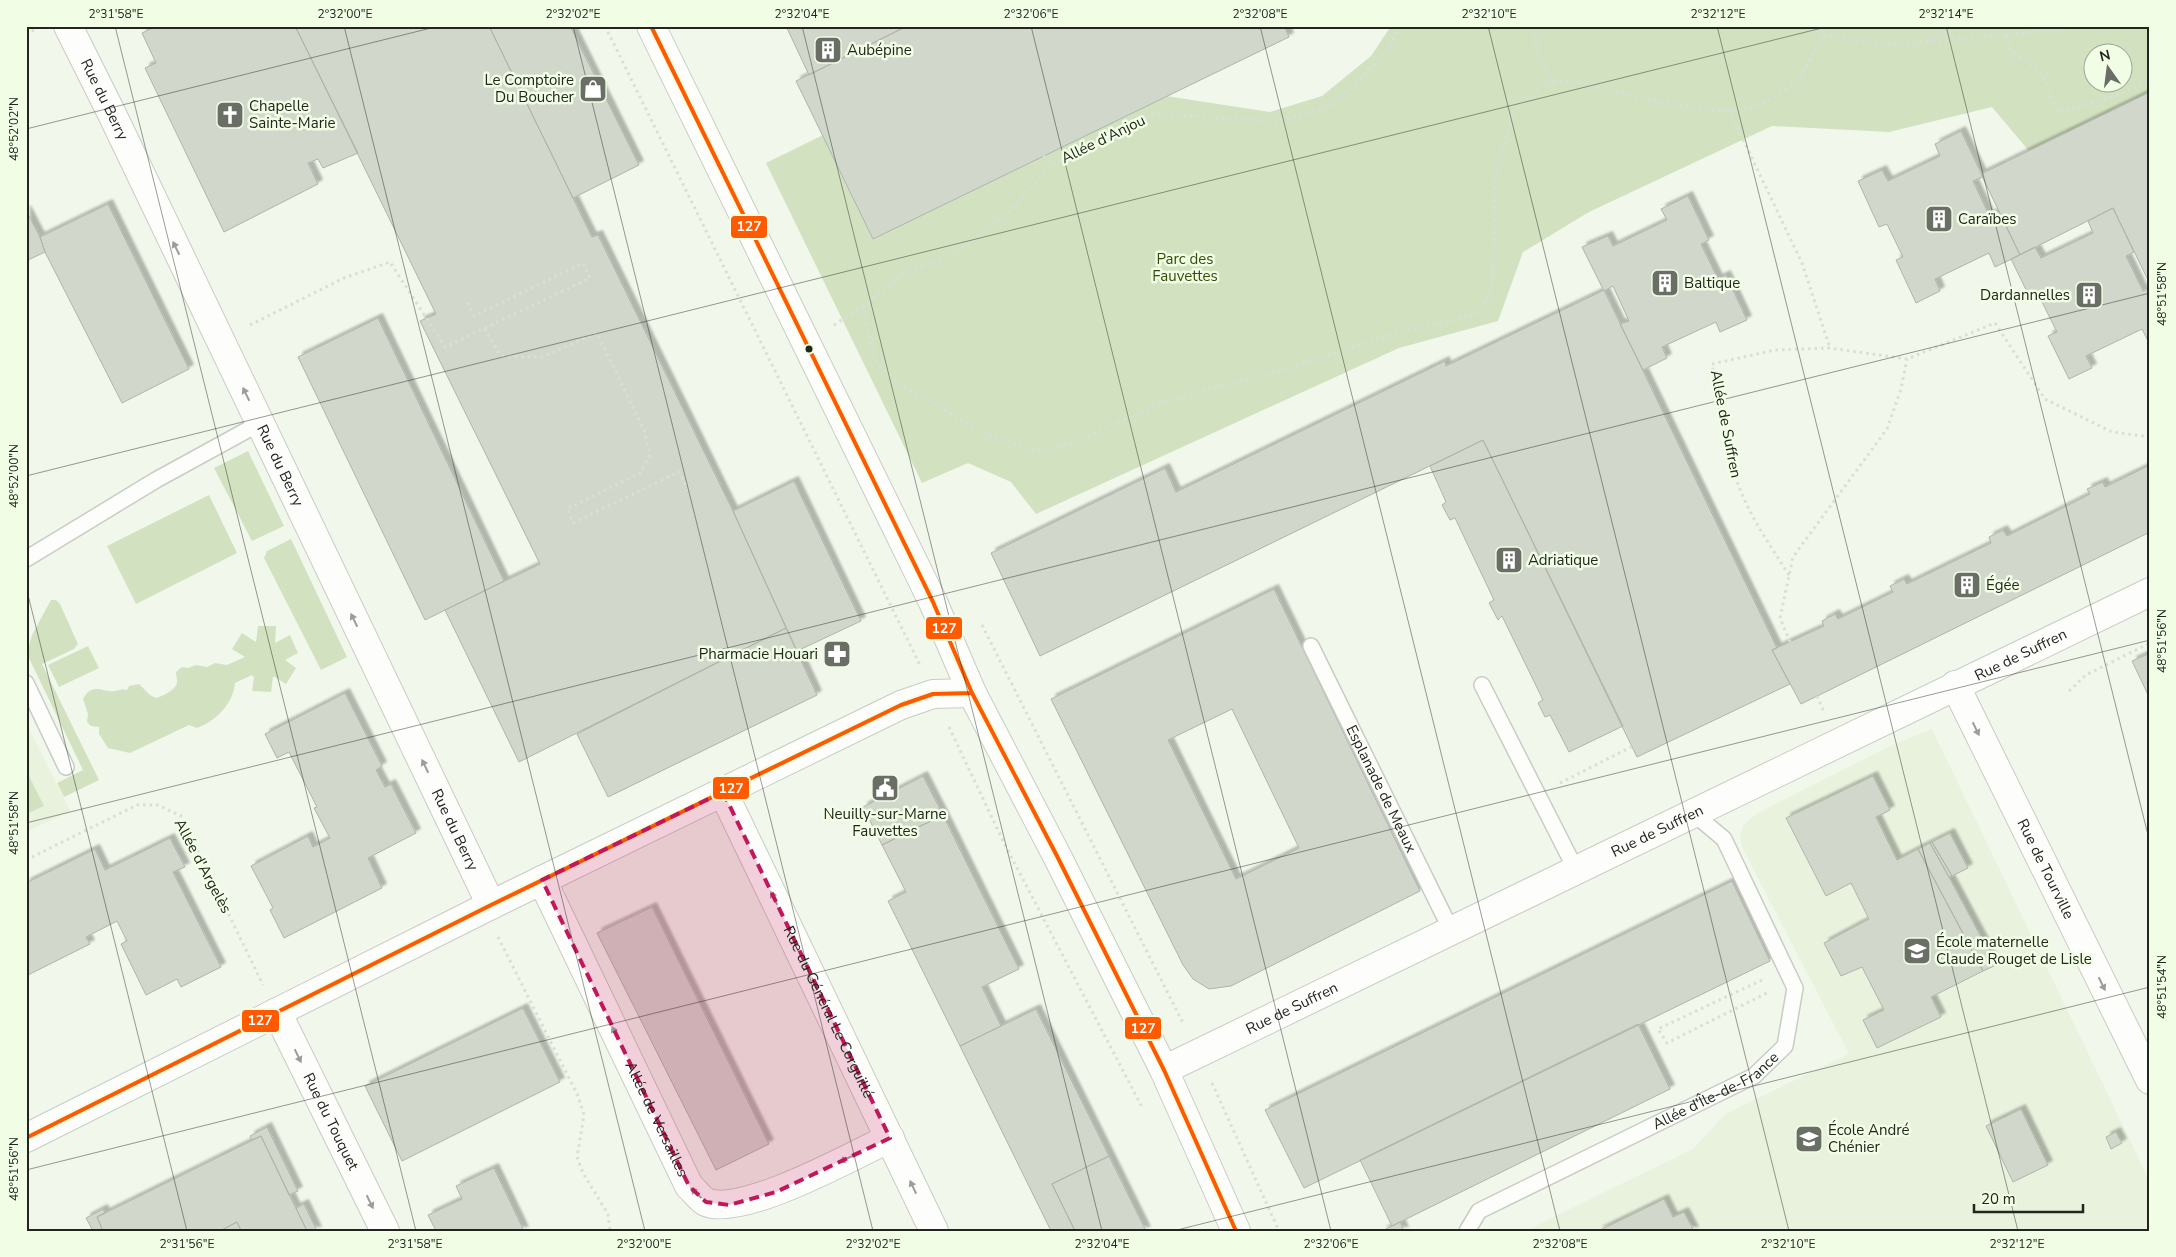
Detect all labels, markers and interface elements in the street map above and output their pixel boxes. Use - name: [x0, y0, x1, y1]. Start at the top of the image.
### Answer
- text: 2°31'58"E: [89, 6, 143, 22]
- text: 2°32'00"E: [318, 6, 372, 22]
- text: 2°32'02"E: [546, 6, 600, 22]
- text: 2°32'04"E: [775, 6, 829, 22]
- text: 2°32'06"E: [1004, 6, 1058, 22]
- text: 2°32'08"E: [1233, 6, 1287, 22]
- text: 2°32'10"E: [1462, 6, 1516, 22]
- text: 2°32'12"E: [1691, 6, 1745, 22]
- text: 2°32'14"E: [1919, 6, 1973, 22]
- building icon: Aubépine: [813, 35, 843, 65]
- place label: Aubépine: [847, 40, 912, 60]
- north arrow: [2084, 42, 2134, 92]
- text: N: [2098, 45, 2112, 66]
- street label: Rue du Berry: [76, 55, 133, 144]
- place label: Le Comptoire Du Boucher: [484, 70, 575, 107]
- shop icon: Le Comptoire Du Boucher: [578, 74, 608, 104]
- place label: Chapelle Sainte-Marie: [249, 96, 335, 133]
- text: 48°52'02"N: [6, 97, 22, 161]
- church icon: Chapelle Sainte-Marie: [215, 100, 245, 130]
- street label: Allée d'Anjou: [1058, 110, 1148, 168]
- building icon: Caraïbes: [1924, 204, 1954, 234]
- place label: Caraïbes: [1958, 209, 2017, 229]
- line badge: 127: [730, 215, 768, 239]
- text: 127: [736, 217, 762, 236]
- one-way arrow: [172, 241, 180, 255]
- park label: Parc des Fauvettes: [1152, 249, 1218, 286]
- text: 48°51'58"N: [2154, 262, 2170, 326]
- building icon: Baltique: [1650, 268, 1680, 298]
- place label: Baltique: [1684, 273, 1740, 293]
- building icon: Dardannelles: [2074, 280, 2104, 310]
- place label: Dardannelles: [1980, 285, 2070, 305]
- unlabelled marker: [804, 344, 814, 354]
- street label: Allée de Suffren: [1706, 368, 1746, 480]
- one-way arrow: [242, 387, 250, 401]
- street label: Rue du Berry: [252, 421, 309, 510]
- text: 48°52'00"N: [6, 444, 22, 508]
- building icon: Adriatique: [1494, 545, 1524, 575]
- place label: Adriatique: [1528, 550, 1598, 570]
- building icon: Égée: [1952, 570, 1982, 600]
- place label: Égée: [1986, 575, 2019, 595]
- text: 48°51'56"N: [2154, 609, 2170, 673]
- one-way arrow: [350, 613, 358, 627]
- line badge: 127: [925, 616, 963, 640]
- text: 127: [931, 619, 957, 638]
- street label: Rue de Suffren: [1971, 624, 2070, 686]
- pharmacy icon: Pharmacie Houari: [822, 639, 852, 669]
- place label: Pharmacie Houari: [699, 644, 818, 664]
- street label: Esplanade de Meaux: [1341, 722, 1421, 856]
- one-way arrow: [1972, 722, 1980, 736]
- one-way arrow: [420, 759, 428, 773]
- public building icon: Neuilly-sur-Marne Fauvettes: [870, 773, 900, 803]
- line badge: 127: [712, 776, 750, 800]
- text: 127: [718, 779, 744, 798]
- street label: Rue du Berry: [427, 786, 483, 874]
- text: 48°51'58"N: [6, 791, 22, 855]
- street label: Rue de Suffren: [1608, 800, 1707, 862]
- place label: Neuilly-sur-Marne Fauvettes: [823, 804, 947, 841]
- street label: Allée d'Argelès: [170, 815, 236, 917]
- street label: Rue de Tourville: [2013, 815, 2079, 922]
- one-way arrow: [770, 891, 778, 905]
- street label: Rue du Général Le Corguillé: [779, 922, 879, 1101]
- place label: École maternelle Claude Rouget de Lisle: [1936, 932, 2092, 969]
- school or university icon: École maternelle Claude Rouget de Lisle: [1902, 936, 1932, 966]
- text: 48°51'54"N: [2154, 955, 2170, 1019]
- street label: Rue de Suffren: [1242, 977, 1341, 1039]
- one-way arrow: [2099, 977, 2107, 991]
- line badge: 127: [241, 1009, 280, 1033]
- text: 127: [247, 1011, 273, 1030]
- line badge: 127: [1124, 1016, 1162, 1040]
- text: 127: [1130, 1019, 1156, 1038]
- one-way arrow: [611, 1026, 619, 1040]
- street label: Allée d'Île-de-France: [1649, 1048, 1783, 1134]
- one-way arrow: [294, 1049, 302, 1063]
- street label: Allée de Versailles: [621, 1058, 693, 1180]
- street label: Rue du Touquet: [298, 1069, 364, 1174]
- place label: École André Chénier: [1828, 1120, 1909, 1157]
- school or university icon: École André Chénier: [1794, 1124, 1824, 1154]
- text: 48°51'56"N: [6, 1137, 22, 1201]
- one-way arrow: [839, 1155, 853, 1163]
- one-way arrow: [909, 1180, 917, 1194]
- scale bar: [1974, 1182, 2082, 1214]
- one-way arrow: [691, 1187, 703, 1199]
- text: 20 m: [1981, 1189, 2016, 1209]
- one-way arrow: [366, 1194, 374, 1209]
- text: 2°31'56"E: [160, 1236, 214, 1252]
- text: 2°31'58"E: [388, 1236, 442, 1252]
- text: 2°32'00"E: [617, 1236, 671, 1252]
- text: 2°32'02"E: [846, 1236, 900, 1252]
- text: 2°32'04"E: [1075, 1236, 1129, 1252]
- text: 2°32'06"E: [1304, 1236, 1358, 1252]
- text: 2°32'08"E: [1533, 1236, 1587, 1252]
- text: 2°32'10"E: [1761, 1236, 1815, 1252]
- text: 2°32'12"E: [1990, 1236, 2044, 1252]

